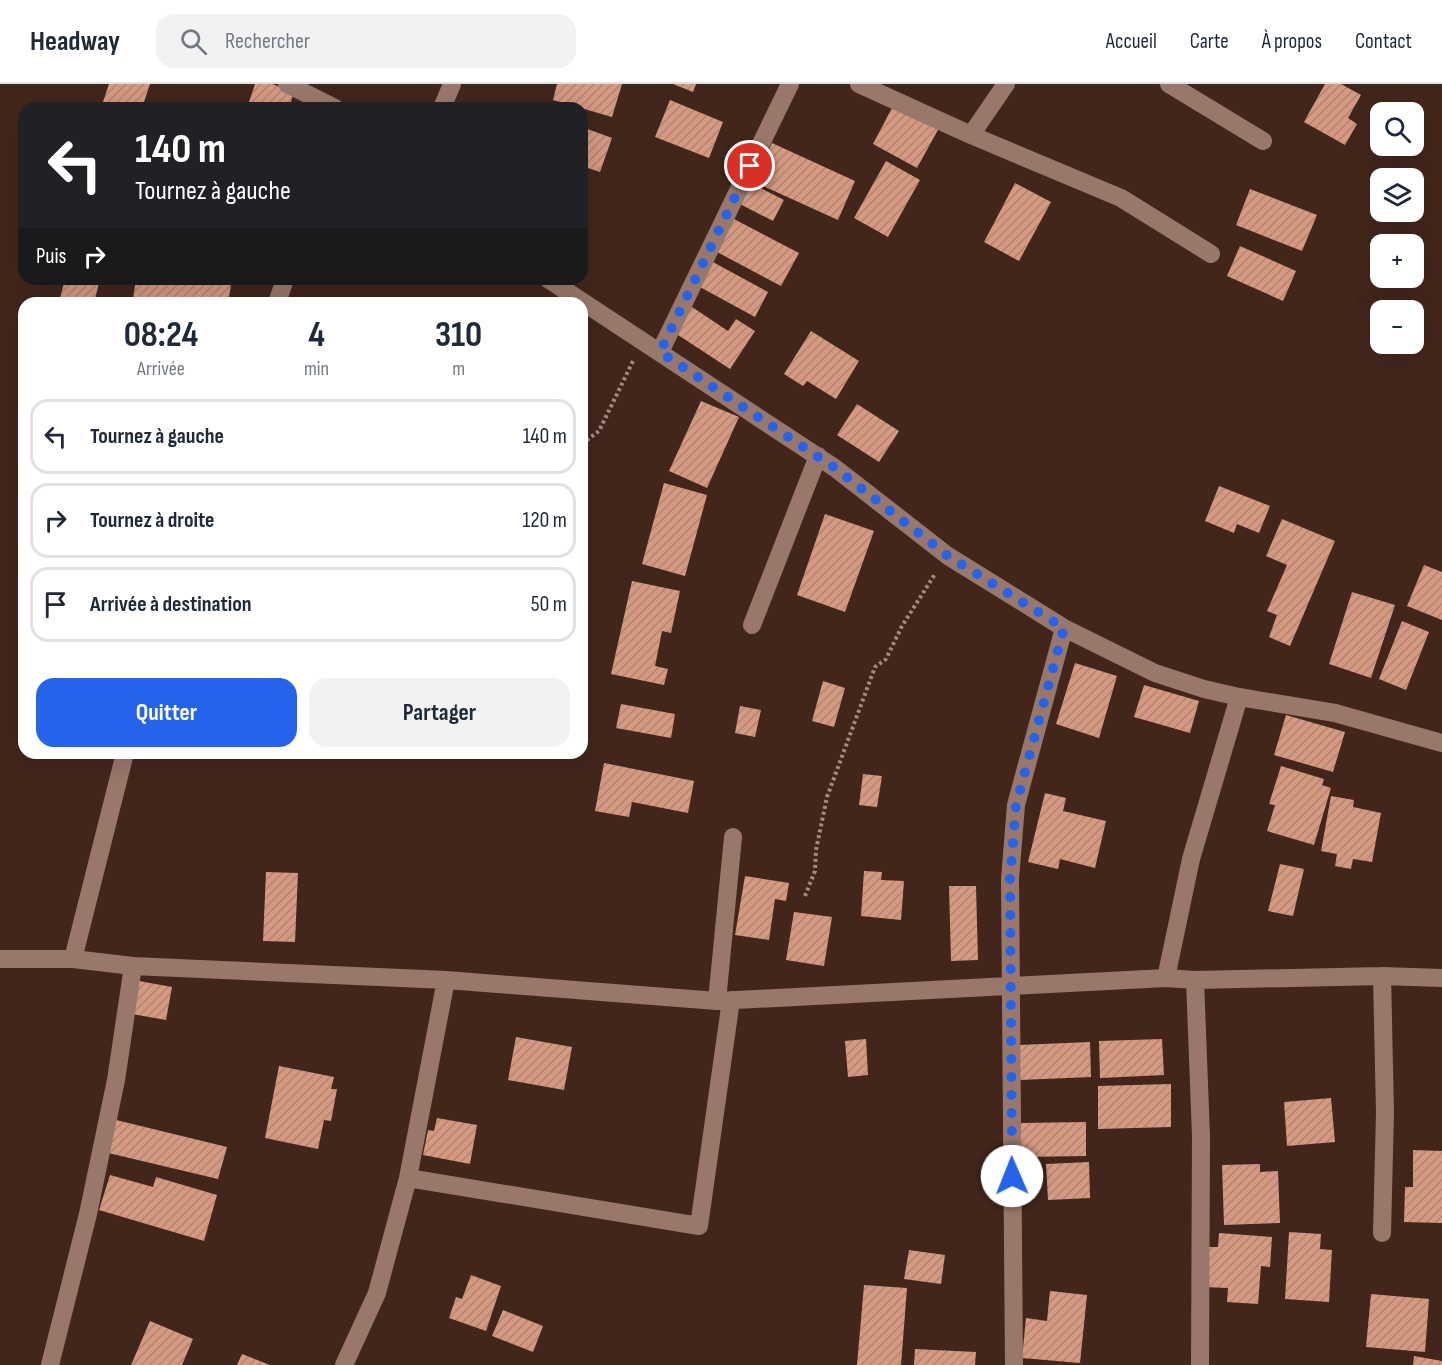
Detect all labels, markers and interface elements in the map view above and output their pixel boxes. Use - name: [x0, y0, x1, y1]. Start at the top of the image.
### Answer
- search box: [156, 14, 576, 68]
- text: Headway: [30, 25, 120, 58]
- icon: search: [177, 25, 210, 58]
- text: Rechercher: [225, 28, 310, 55]
- text: Accueil: [1106, 29, 1157, 54]
- text: Carte: [1190, 29, 1229, 54]
- text: À propos: [1262, 29, 1322, 54]
- text: Contact: [1355, 29, 1412, 54]
- map controls: [1370, 102, 1424, 354]
- button: search: [1370, 102, 1424, 156]
- text: 140 m: [135, 124, 226, 175]
- icon: left: [36, 126, 114, 204]
- pin: [724, 140, 775, 191]
- icon: arrive: [733, 149, 766, 182]
- button: layers: [1370, 168, 1424, 222]
- text: Tournez à gauche: [135, 175, 291, 207]
- button: +: [1370, 234, 1424, 288]
- icon: right: [78, 240, 111, 273]
- text: Puis: [36, 243, 66, 270]
- button: −: [1370, 300, 1424, 354]
- text: 08:24: [124, 314, 198, 357]
- text: 4: [308, 314, 325, 357]
- text: 310: [435, 314, 482, 357]
- text: Arrivée: [137, 357, 185, 381]
- text: min: [304, 357, 329, 381]
- text: m: [452, 357, 465, 381]
- icon: left: [39, 420, 72, 453]
- text: Tournez à gauche: [90, 423, 224, 450]
- text: 140 m: [523, 423, 567, 450]
- icon: right: [39, 504, 72, 537]
- text: Tournez à droite: [90, 507, 215, 534]
- text: 120 m: [523, 507, 567, 534]
- icon: arrive: [39, 588, 72, 621]
- text: Arrivée à destination: [90, 591, 252, 618]
- text: 50 m: [531, 591, 567, 618]
- button: Quitter: [36, 678, 297, 747]
- button: Partager: [309, 678, 570, 747]
- position arrow: [980, 1144, 1044, 1208]

